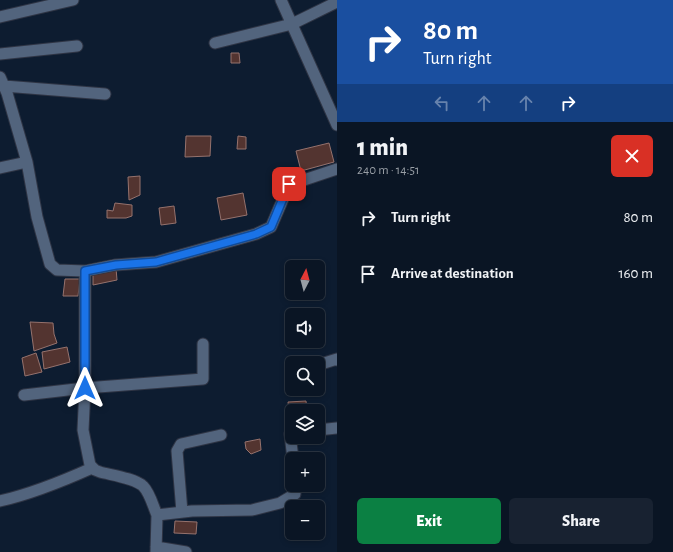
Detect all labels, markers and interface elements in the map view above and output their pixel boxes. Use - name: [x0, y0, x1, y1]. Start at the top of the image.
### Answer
- icon: right: [357, 16, 409, 68]
- text: 80 m: [423, 17, 478, 45]
- text: Turn right: [423, 50, 492, 68]
- icon: left: [431, 92, 453, 114]
- icon: ahead: [473, 92, 495, 114]
- icon: ahead: [515, 92, 537, 114]
- icon: right: [557, 92, 579, 114]
- button: close: [611, 135, 653, 177]
- text: 1 min: [357, 136, 408, 160]
- text: 240 m · 14:51: [357, 164, 419, 177]
- pin: [272, 167, 306, 201]
- icon: arrive: [278, 173, 300, 195]
- icon: right: [357, 207, 379, 229]
- text: Turn right: [391, 210, 450, 225]
- text: 80 m: [623, 210, 653, 225]
- north arrow: [285, 260, 325, 300]
- map controls: [285, 260, 325, 540]
- icon: arrive: [357, 263, 379, 285]
- text: Arrive at destination: [391, 266, 514, 281]
- text: 160 m: [618, 266, 653, 281]
- button: sound: [285, 308, 325, 348]
- button: search: [285, 356, 325, 396]
- position arrow: [64, 367, 106, 409]
- button: layers: [285, 404, 325, 444]
- button: +: [285, 452, 325, 492]
- button: Exit: [357, 498, 501, 544]
- button: Share: [509, 498, 653, 544]
- button: −: [285, 500, 325, 540]

